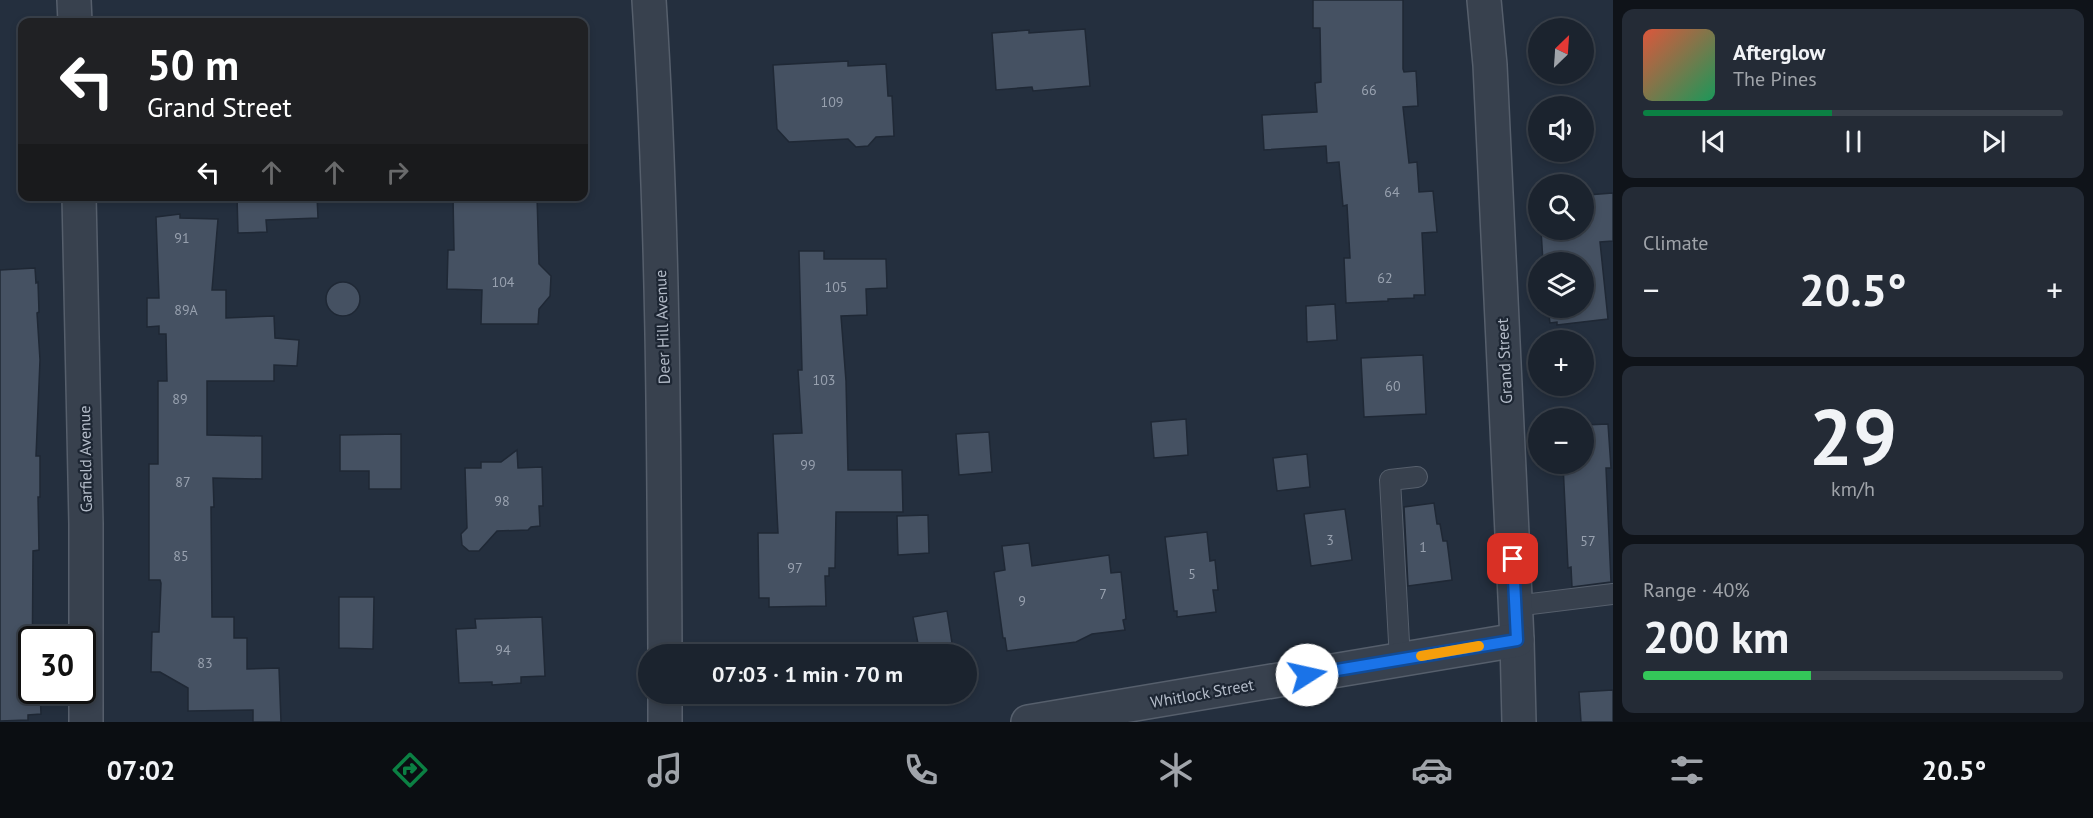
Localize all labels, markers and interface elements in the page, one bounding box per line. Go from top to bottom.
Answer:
north arrow [1528,18,1594,84]
map controls [1528,18,1594,474]
text: 50 m [147,37,239,92]
text: Afterglow [1733,38,1825,66]
icon: left [48,42,126,120]
text: The Pines [1733,66,1817,92]
house number: 66 [1361,81,1377,99]
text: Grand Street [147,90,292,124]
house number: 109 [821,93,843,111]
button: sound [1528,96,1594,162]
icon: previous [1697,125,1730,158]
icon: pause [1837,125,1870,158]
icon: next [1977,125,2010,158]
icon: left [192,156,225,189]
icon: ahead [255,156,288,189]
icon: ahead [318,156,351,189]
icon: right [381,156,414,189]
button: search [1528,174,1594,240]
house number: 64 [1384,183,1400,201]
house number: 91 [174,229,190,247]
text: Climate [1643,230,1709,256]
button: layers [1528,252,1594,318]
text: 20.5° [1799,260,1907,318]
text: − [1643,268,1660,311]
text: + [2046,268,2063,311]
street label: Deer Hill Avenue [650,269,674,385]
house number: 62 [1377,269,1393,287]
house number: 104 [492,273,515,291]
house number: 105 [825,278,847,296]
house number: 89A [174,301,199,319]
street label: Grand Street [1492,317,1516,404]
button: + [1528,330,1594,396]
house number: 103 [813,371,835,389]
house number: 60 [1385,377,1401,395]
text: 29 [1809,386,1897,487]
house number: 89 [172,390,188,408]
street label: Garfield Avenue [74,405,96,513]
button: − [1528,408,1594,474]
house number: 99 [800,456,816,474]
house number: 87 [175,473,191,491]
text: km/h [1831,476,1875,502]
house number: 98 [494,492,510,510]
house number: 3 [1326,531,1334,549]
house number: 57 [1580,532,1596,550]
pin [1487,533,1538,584]
house number: 1 [1419,538,1427,556]
icon: arrive [1496,542,1529,575]
house number: 85 [173,547,189,565]
house number: 97 [787,559,803,577]
house number: 5 [1188,565,1196,583]
text: Range · 40% [1643,577,1750,603]
house number: 7 [1099,585,1107,603]
house number: 9 [1018,592,1026,610]
text: 200 km [1643,607,1789,665]
speed limit sign: 30 [18,626,96,704]
house number: 94 [495,641,511,659]
position arrow [1275,643,1339,707]
house number: 83 [197,654,213,672]
text: 07:03 · 1 min · 70 m [712,660,903,688]
street label: Whitlock Street [1149,674,1256,712]
icon: directions [389,749,431,791]
icon: music [644,749,686,791]
icon: phone [900,749,942,791]
icon: climate [1155,749,1197,791]
icon: car [1411,749,1453,791]
icon: filters [1666,749,1708,791]
text: 07:02 [107,753,175,787]
text: 20.5° [1922,753,1986,787]

